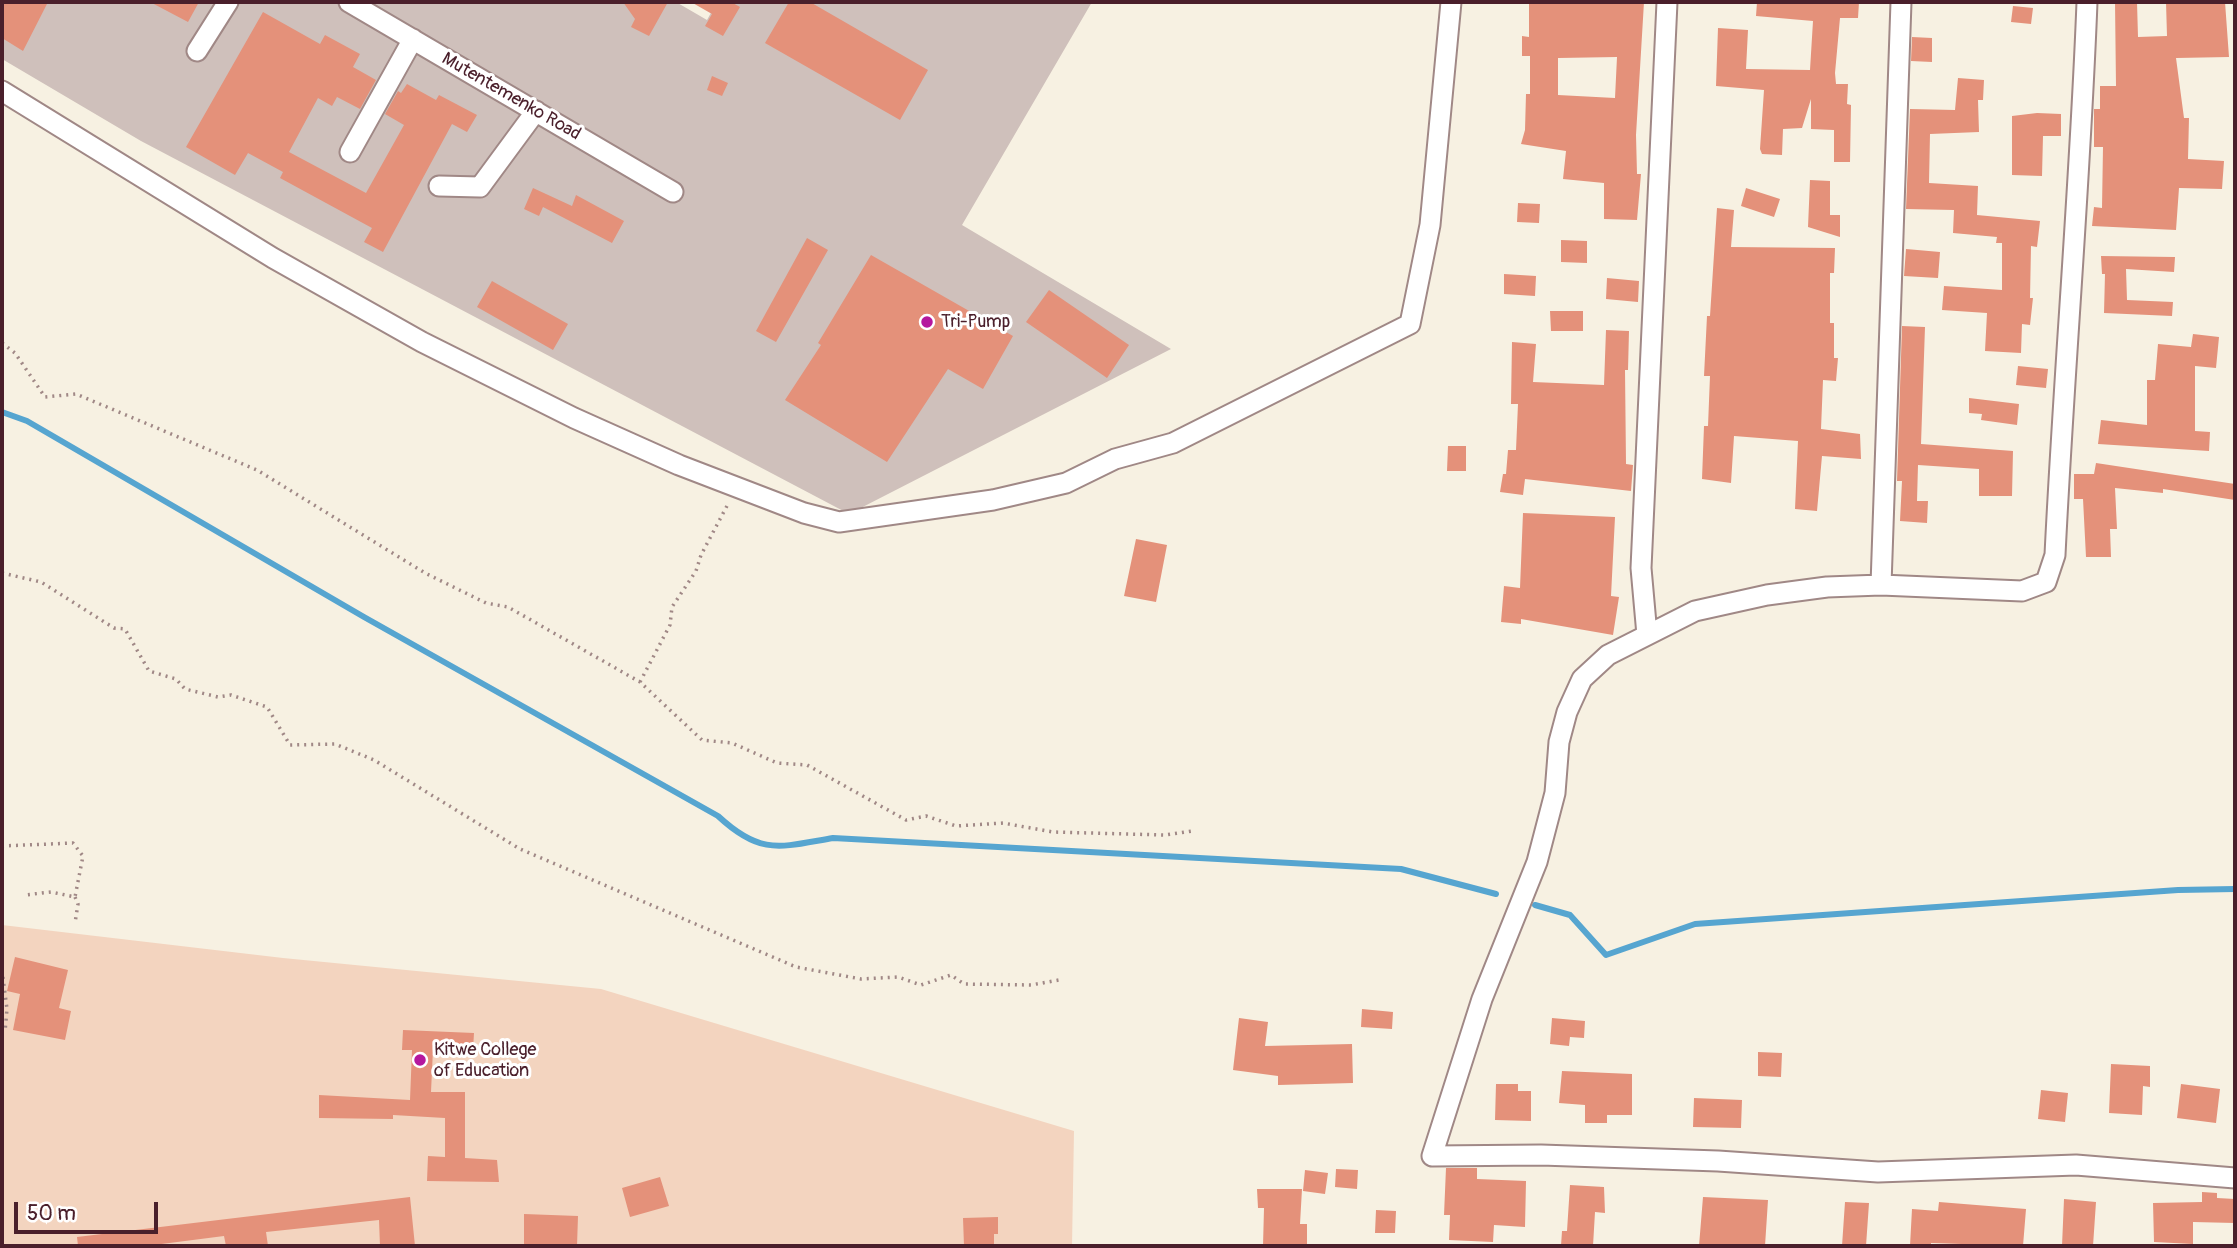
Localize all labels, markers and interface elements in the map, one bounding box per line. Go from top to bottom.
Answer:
street label: Mutentemenko Road [438,48,584,146]
place label: Tri-Pump [941,311,1010,333]
marker: Tri-Pump [919,314,935,330]
place label: Kitwe College of Education [434,1039,536,1082]
marker: Kitwe College of Education [412,1052,428,1068]
scale bar [18,1188,161,1232]
text: 50 m [27,1200,76,1227]

